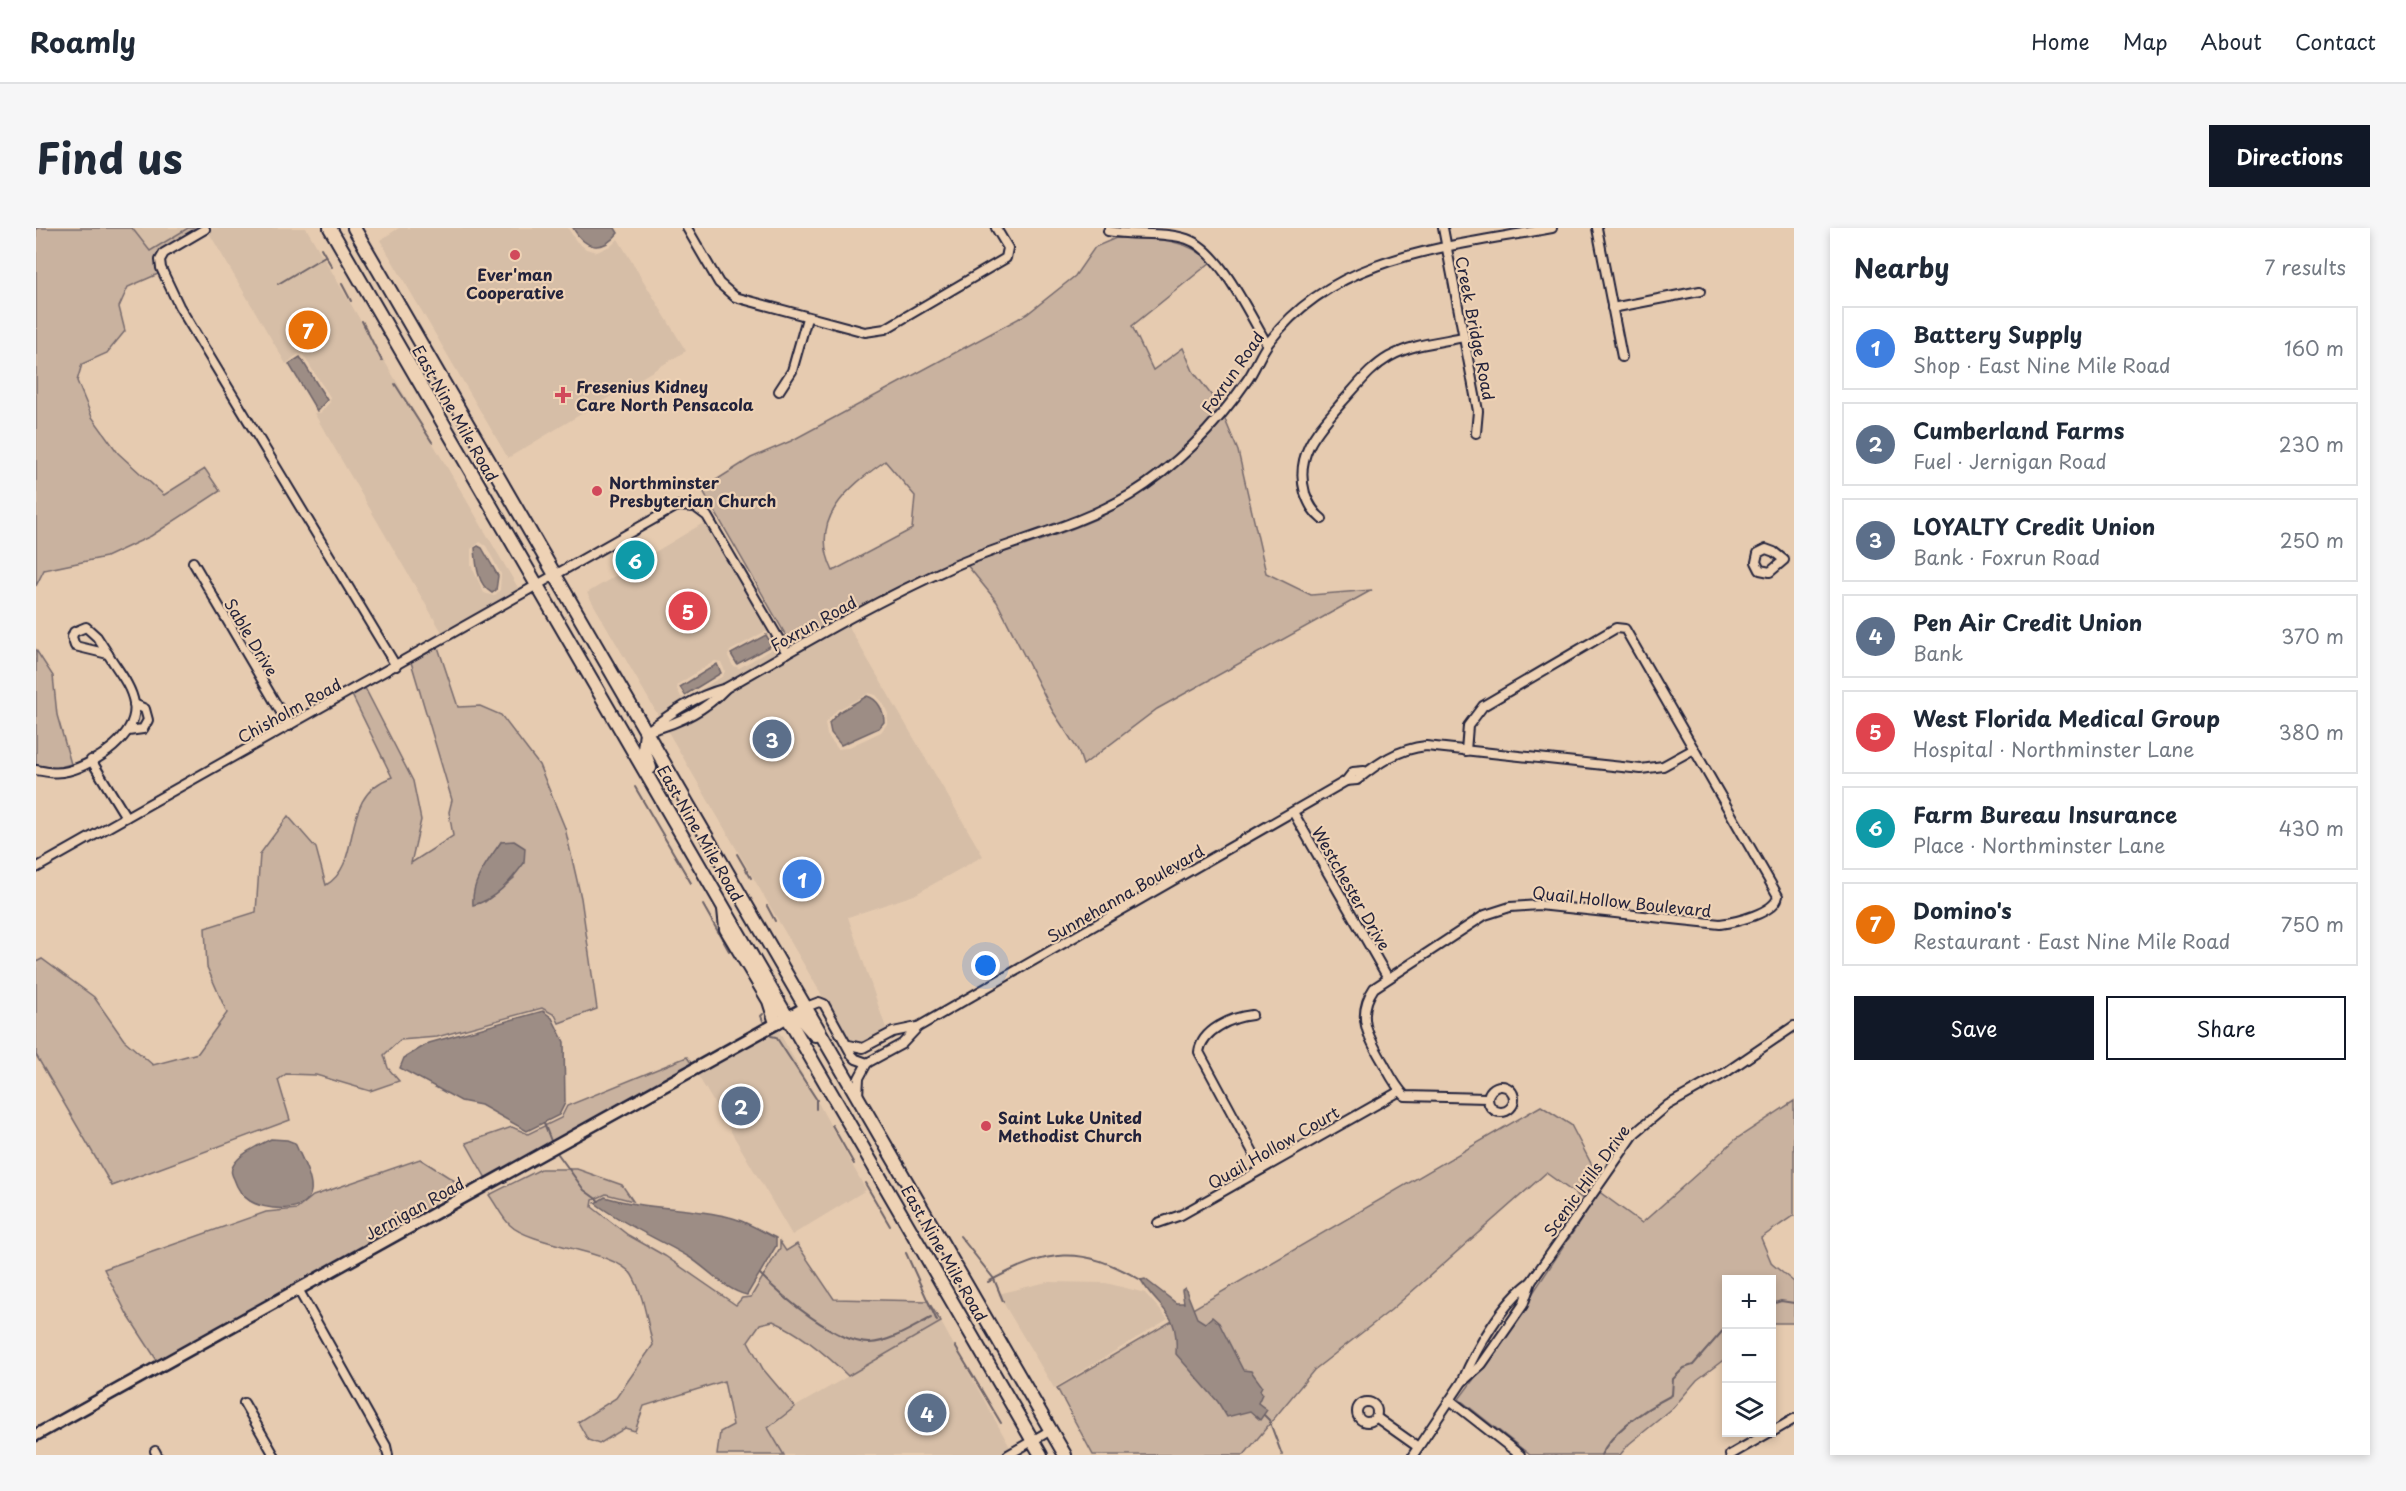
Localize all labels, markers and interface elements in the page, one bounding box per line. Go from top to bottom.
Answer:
text: Roamly [30,20,136,63]
text: Home [2031,25,2090,57]
text: Map [2123,25,2168,57]
text: About [2201,25,2262,57]
text: Contact [2295,25,2376,57]
text: Find us [36,125,183,188]
button: Directions [2209,125,2370,187]
marker: Ever'man Cooperative [508,248,522,262]
text: Nearby [1854,248,1949,287]
text: 7 results [2264,252,2346,282]
street label: Creek Bridge Road [1450,254,1502,402]
place label: Ever'man Cooperative [466,262,564,304]
pin: 7 [288,308,328,352]
text: Battery Supply [1913,317,2082,350]
street label: Foxrun Road [1195,326,1269,418]
text: 1 [1871,333,1880,363]
text: 160 m [2284,333,2344,363]
street label: East Nine Mile Road [407,340,505,486]
text: Shop · East Nine Mile Road [1913,350,2171,380]
place label: Fresenius Kidney Care North Pensacola [576,374,754,416]
marker: Fresenius Kidney Care North Pensacola [554,386,572,404]
text: Cumberland Farms [1913,413,2124,446]
text: 2 [1868,429,1883,459]
text: 230 m [2279,429,2344,459]
text: Fuel · Jernigan Road [1913,446,2107,476]
place label: Northminster Presbyterian Church [609,470,776,512]
marker: Northminster Presbyterian Church [590,484,604,498]
text: LOYALTY Credit Union [1913,509,2155,542]
text: 3 [1869,525,1882,555]
text: 250 m [2280,525,2344,555]
pin: 6 [616,538,654,582]
text: Bank · Foxrun Road [1913,542,2100,572]
pin: 5 [668,588,708,634]
street label: Foxrun Road [765,589,861,657]
street label: Sable Drive [219,594,285,680]
text: Pen Air Credit Union [1913,605,2142,638]
text: 4 [1869,621,1882,651]
text: 370 m [2281,621,2344,651]
text: Bank [1913,638,1963,668]
street label: Chisholm Road [233,672,345,748]
text: West Florida Medical Group [1913,701,2220,734]
pin: 3 [752,716,792,762]
text: 5 [1869,717,1882,747]
text: 380 m [2278,717,2344,747]
text: Hospital · Northminster Lane [1913,734,2195,764]
street label: East Nine Mile Road [652,760,750,906]
text: Farm Bureau Insurance [1913,797,2177,830]
text: 6 [1868,813,1883,843]
text: 430 m [2279,813,2344,843]
street label: Westchester Drive [1307,821,1397,955]
text: Place · Northminster Lane [1913,830,2165,860]
street label: Sunnehanna Boulevard [1042,838,1208,948]
pin: 1 [782,856,822,902]
street label: Quail Hollow Boulevard [1531,880,1713,922]
text: Domino's [1913,893,2012,926]
text: 7 [1870,909,1881,939]
text: 750 m [2281,909,2344,939]
text: Restaurant · East Nine Mile Road [1913,926,2230,956]
your location [971,951,1000,980]
button: Save [1854,996,2094,1060]
button: Share [2106,996,2346,1060]
pin: 2 [722,1084,760,1128]
street label: Quail Hollow Court [1203,1099,1344,1194]
place label: Saint Luke United Methodist Church [998,1105,1142,1147]
marker: Saint Luke United Methodist Church [979,1119,993,1133]
street label: Scenic Hills Drive [1537,1119,1635,1241]
street label: Jernigan Road [360,1171,468,1245]
street label: East Nine Mile Road [896,1180,994,1326]
map controls [1722,1275,1776,1437]
button: + [1722,1275,1776,1329]
button: − [1722,1329,1776,1383]
button: layers [1722,1383,1776,1437]
pin: 4 [908,1390,946,1436]

